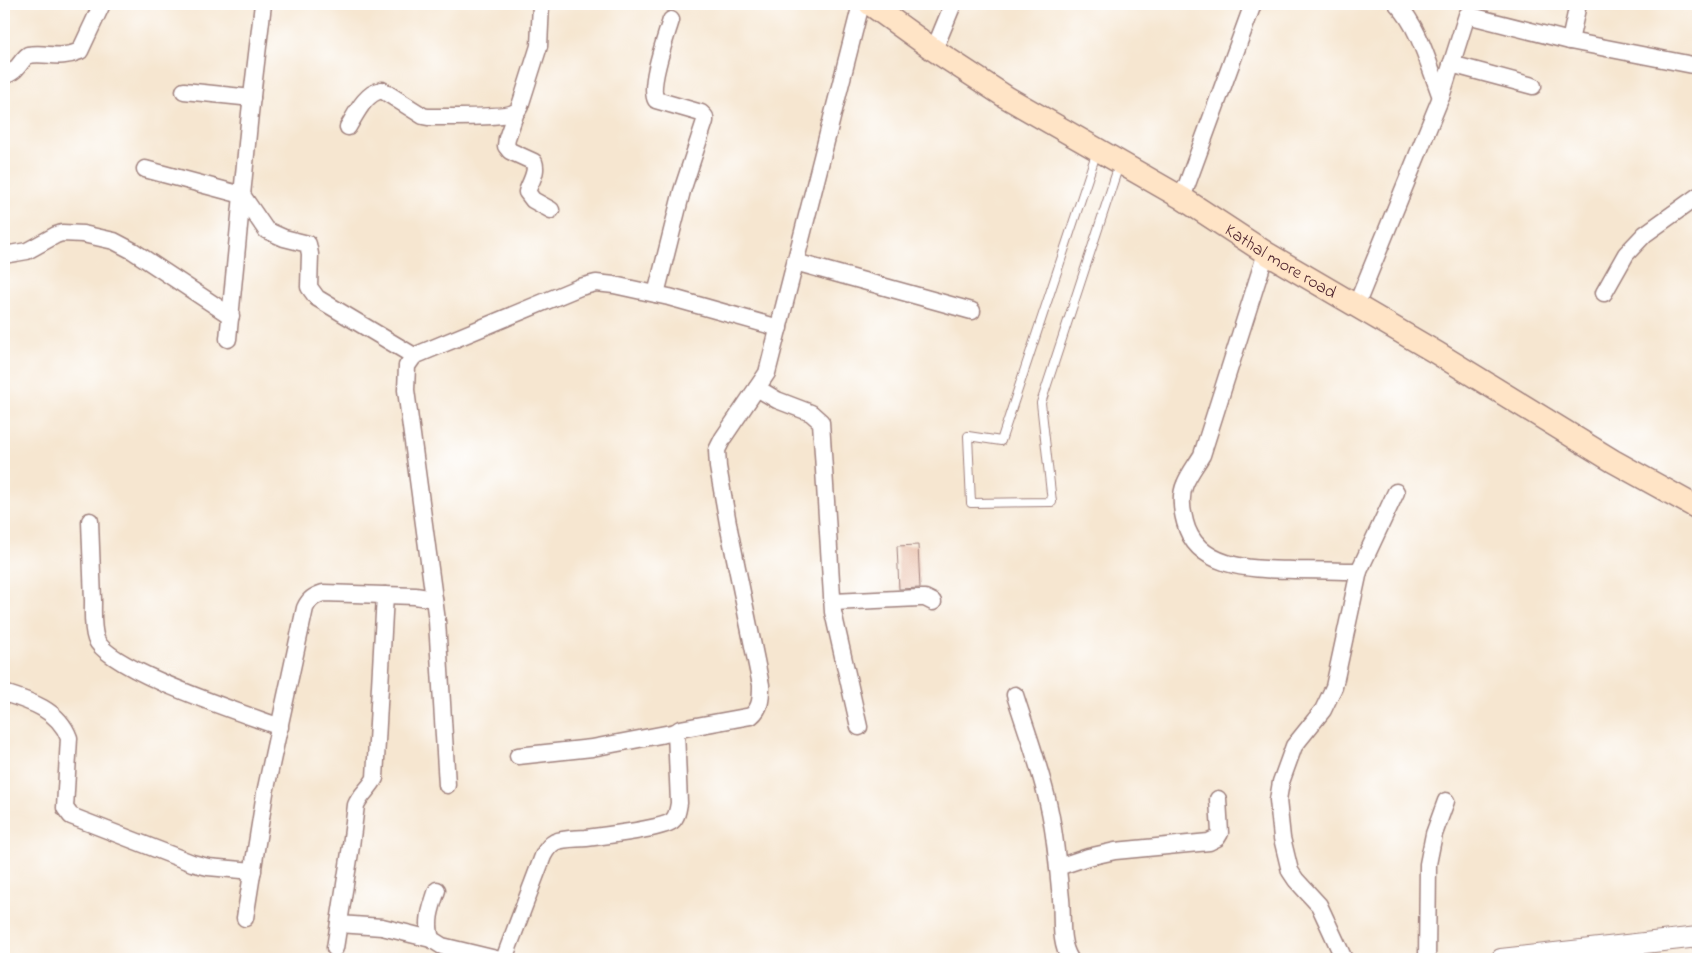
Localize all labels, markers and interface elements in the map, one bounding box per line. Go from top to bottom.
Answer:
street label: Kathal more road [1219,218,1341,306]

